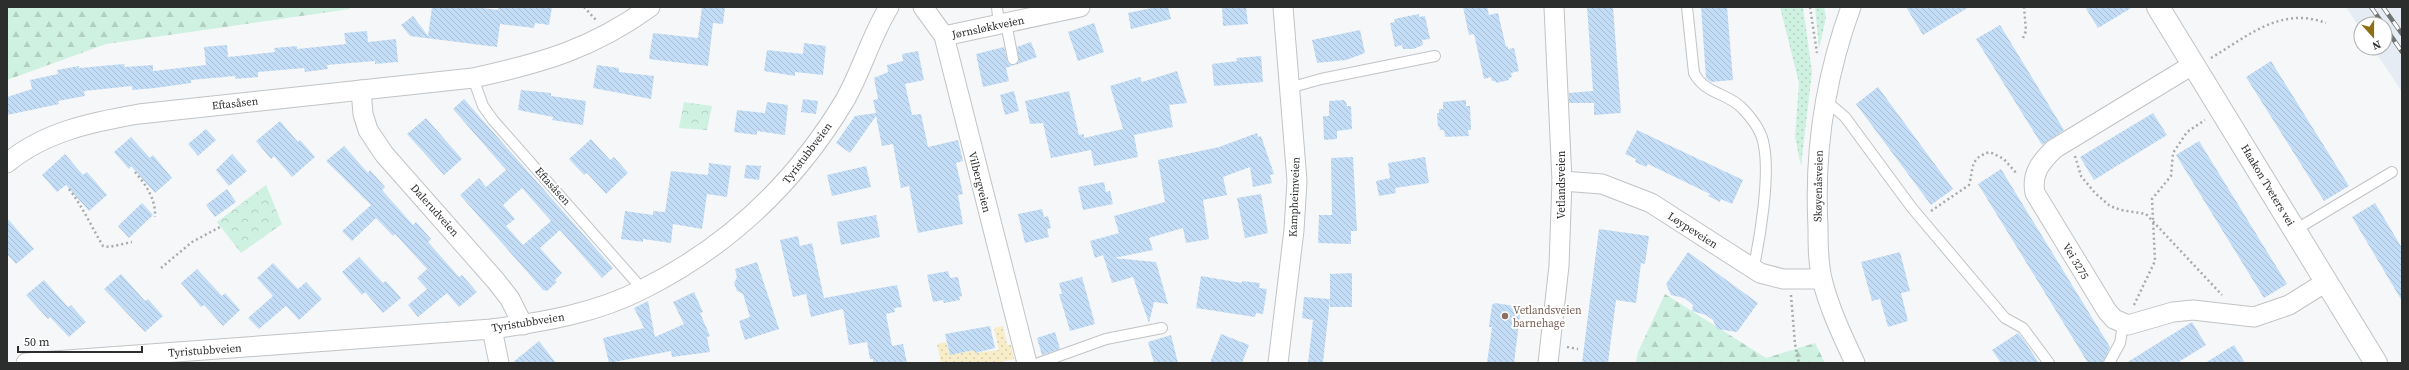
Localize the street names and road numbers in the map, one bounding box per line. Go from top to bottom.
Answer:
street label: Jørnsløkkveien [950,12,1026,43]
street label: Eftasåsen [211,94,259,113]
street label: Tyristubbveien [779,119,836,187]
street label: Haakon Tveters vei [2237,142,2298,229]
street label: Vilbergveien [965,150,994,215]
street label: Vetlandsveien [1554,150,1569,219]
street label: Skøyenåsveien [1810,150,1827,222]
street label: Kampheimveien [1286,156,1303,237]
street label: Eftasåsen [531,164,574,209]
street label: Dalerudveien [407,181,462,240]
street label: Løypeveien [1665,209,1721,252]
street label: Vei 3275 [2059,240,2093,283]
street label: Tyristubbveien [491,309,566,336]
street label: Tyristubbveien [168,340,243,361]

